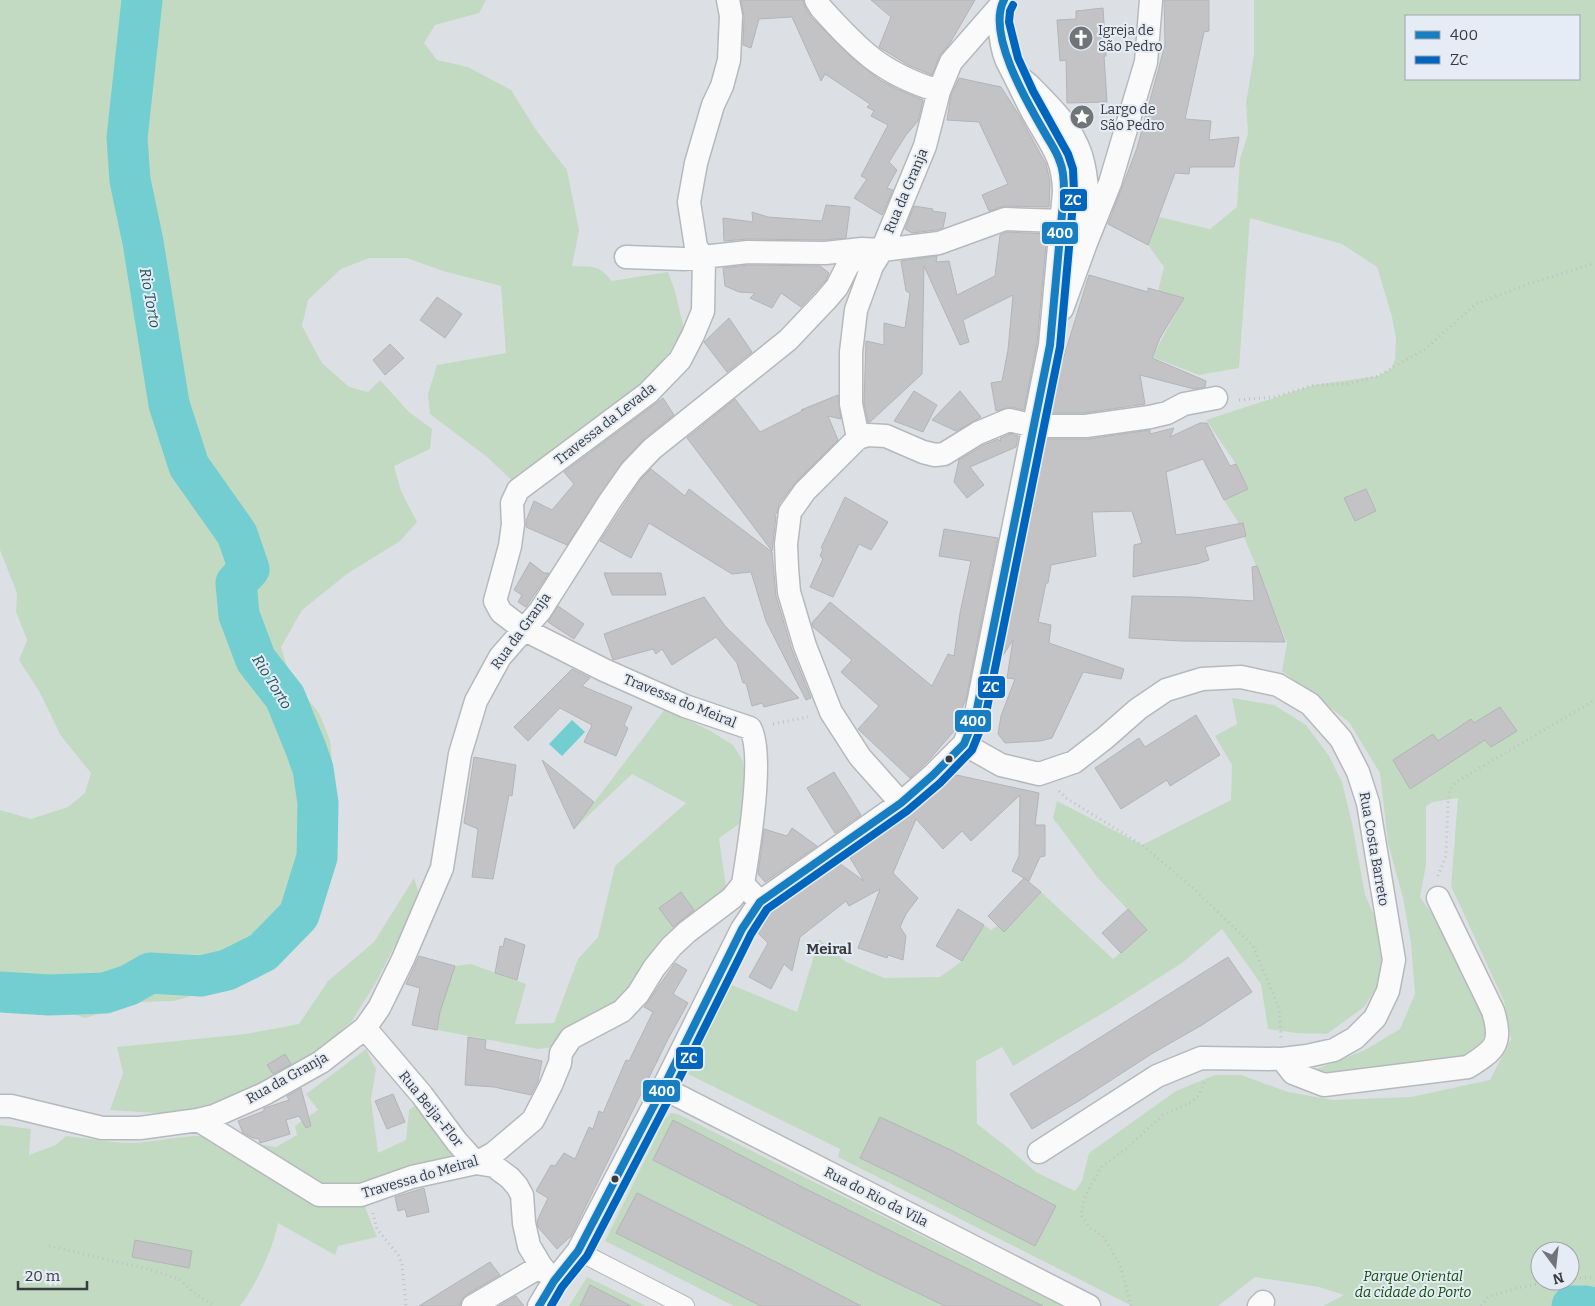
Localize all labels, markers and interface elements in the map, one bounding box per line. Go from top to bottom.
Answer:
legend [1405,15,1580,80]
place label: Igreja de São Pedro [1098,22,1163,55]
church icon: Igreja de São Pedro [1068,25,1094,51]
text: 400 [1450,26,1478,44]
text: ZC [1450,51,1469,69]
place label: Largo de São Pedro [1100,101,1165,134]
place icon: Largo de São Pedro [1069,104,1095,130]
street label: Rua da Granja [880,146,932,236]
line badge: ZC [1059,188,1088,212]
text: ZC [1064,192,1082,209]
line badge: 400 [1041,221,1079,245]
text: 400 [1047,225,1073,242]
water label: Rio Torto [136,267,164,329]
street label: Travessa da Levada [551,379,659,469]
street label: Rua da Granja [487,589,555,673]
water label: Rio Torto [248,652,296,712]
street label: Travessa do Meiral [621,671,739,731]
line badge: ZC [977,675,1006,699]
text: ZC [982,679,1000,696]
line badge: 400 [954,709,992,733]
text: 400 [960,713,986,730]
unlabelled marker [944,754,954,764]
street label: Rua Costa Barreto [1356,791,1392,907]
district label: Meiral [806,940,852,958]
line badge: ZC [675,1046,704,1070]
street label: Rua da Granja [243,1048,331,1107]
text: ZC [680,1050,698,1067]
street label: Rua Beija-Flor [395,1068,467,1150]
line badge: 400 [642,1079,681,1103]
text: 400 [649,1083,675,1100]
street label: Travessa do Meiral [360,1152,480,1202]
street label: Rua do Rio da Vila [821,1163,931,1231]
unlabelled marker [610,1174,620,1184]
north arrow [1530,1241,1580,1291]
scale bar [18,1258,86,1290]
text: 20 m [25,1267,61,1285]
park label: Parque Oriental da cidade do Porto [1355,1268,1471,1301]
text: N [1551,1268,1566,1288]

